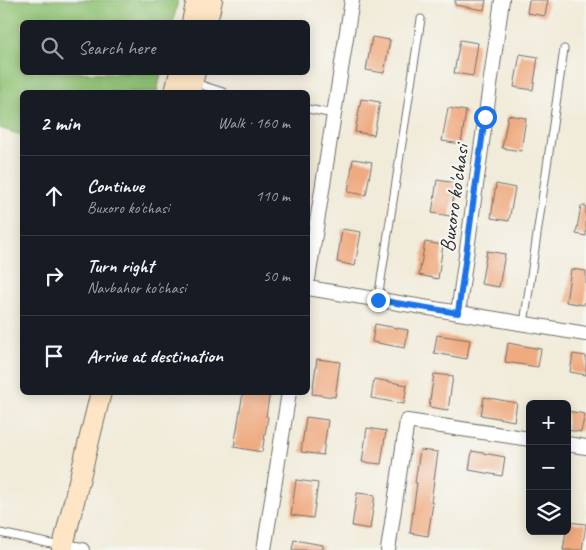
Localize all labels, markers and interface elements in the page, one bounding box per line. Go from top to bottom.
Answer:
search box [20,20,310,75]
icon: search [38,34,66,62]
text: Search here [78,36,155,60]
route start [474,106,497,129]
text: 2 min [40,110,80,136]
text: Walk · 160 m [218,113,290,133]
street label: Buxoro ko'chasi [434,140,475,253]
text: Continue [87,174,144,198]
icon: ahead [40,182,68,210]
text: 110 m [256,186,290,206]
text: Buxoro ko'chasi [87,198,170,218]
text: Turn right [87,254,154,278]
icon: right [40,262,68,290]
text: 50 m [263,266,290,286]
text: Navbahor ko'chasi [87,278,186,298]
route end [367,289,390,312]
icon: arrive [40,342,68,370]
text: Arrive at destination [87,344,223,368]
map controls [526,400,571,535]
button: + [526,400,571,445]
button: − [526,445,571,490]
button: layers [526,490,571,535]

